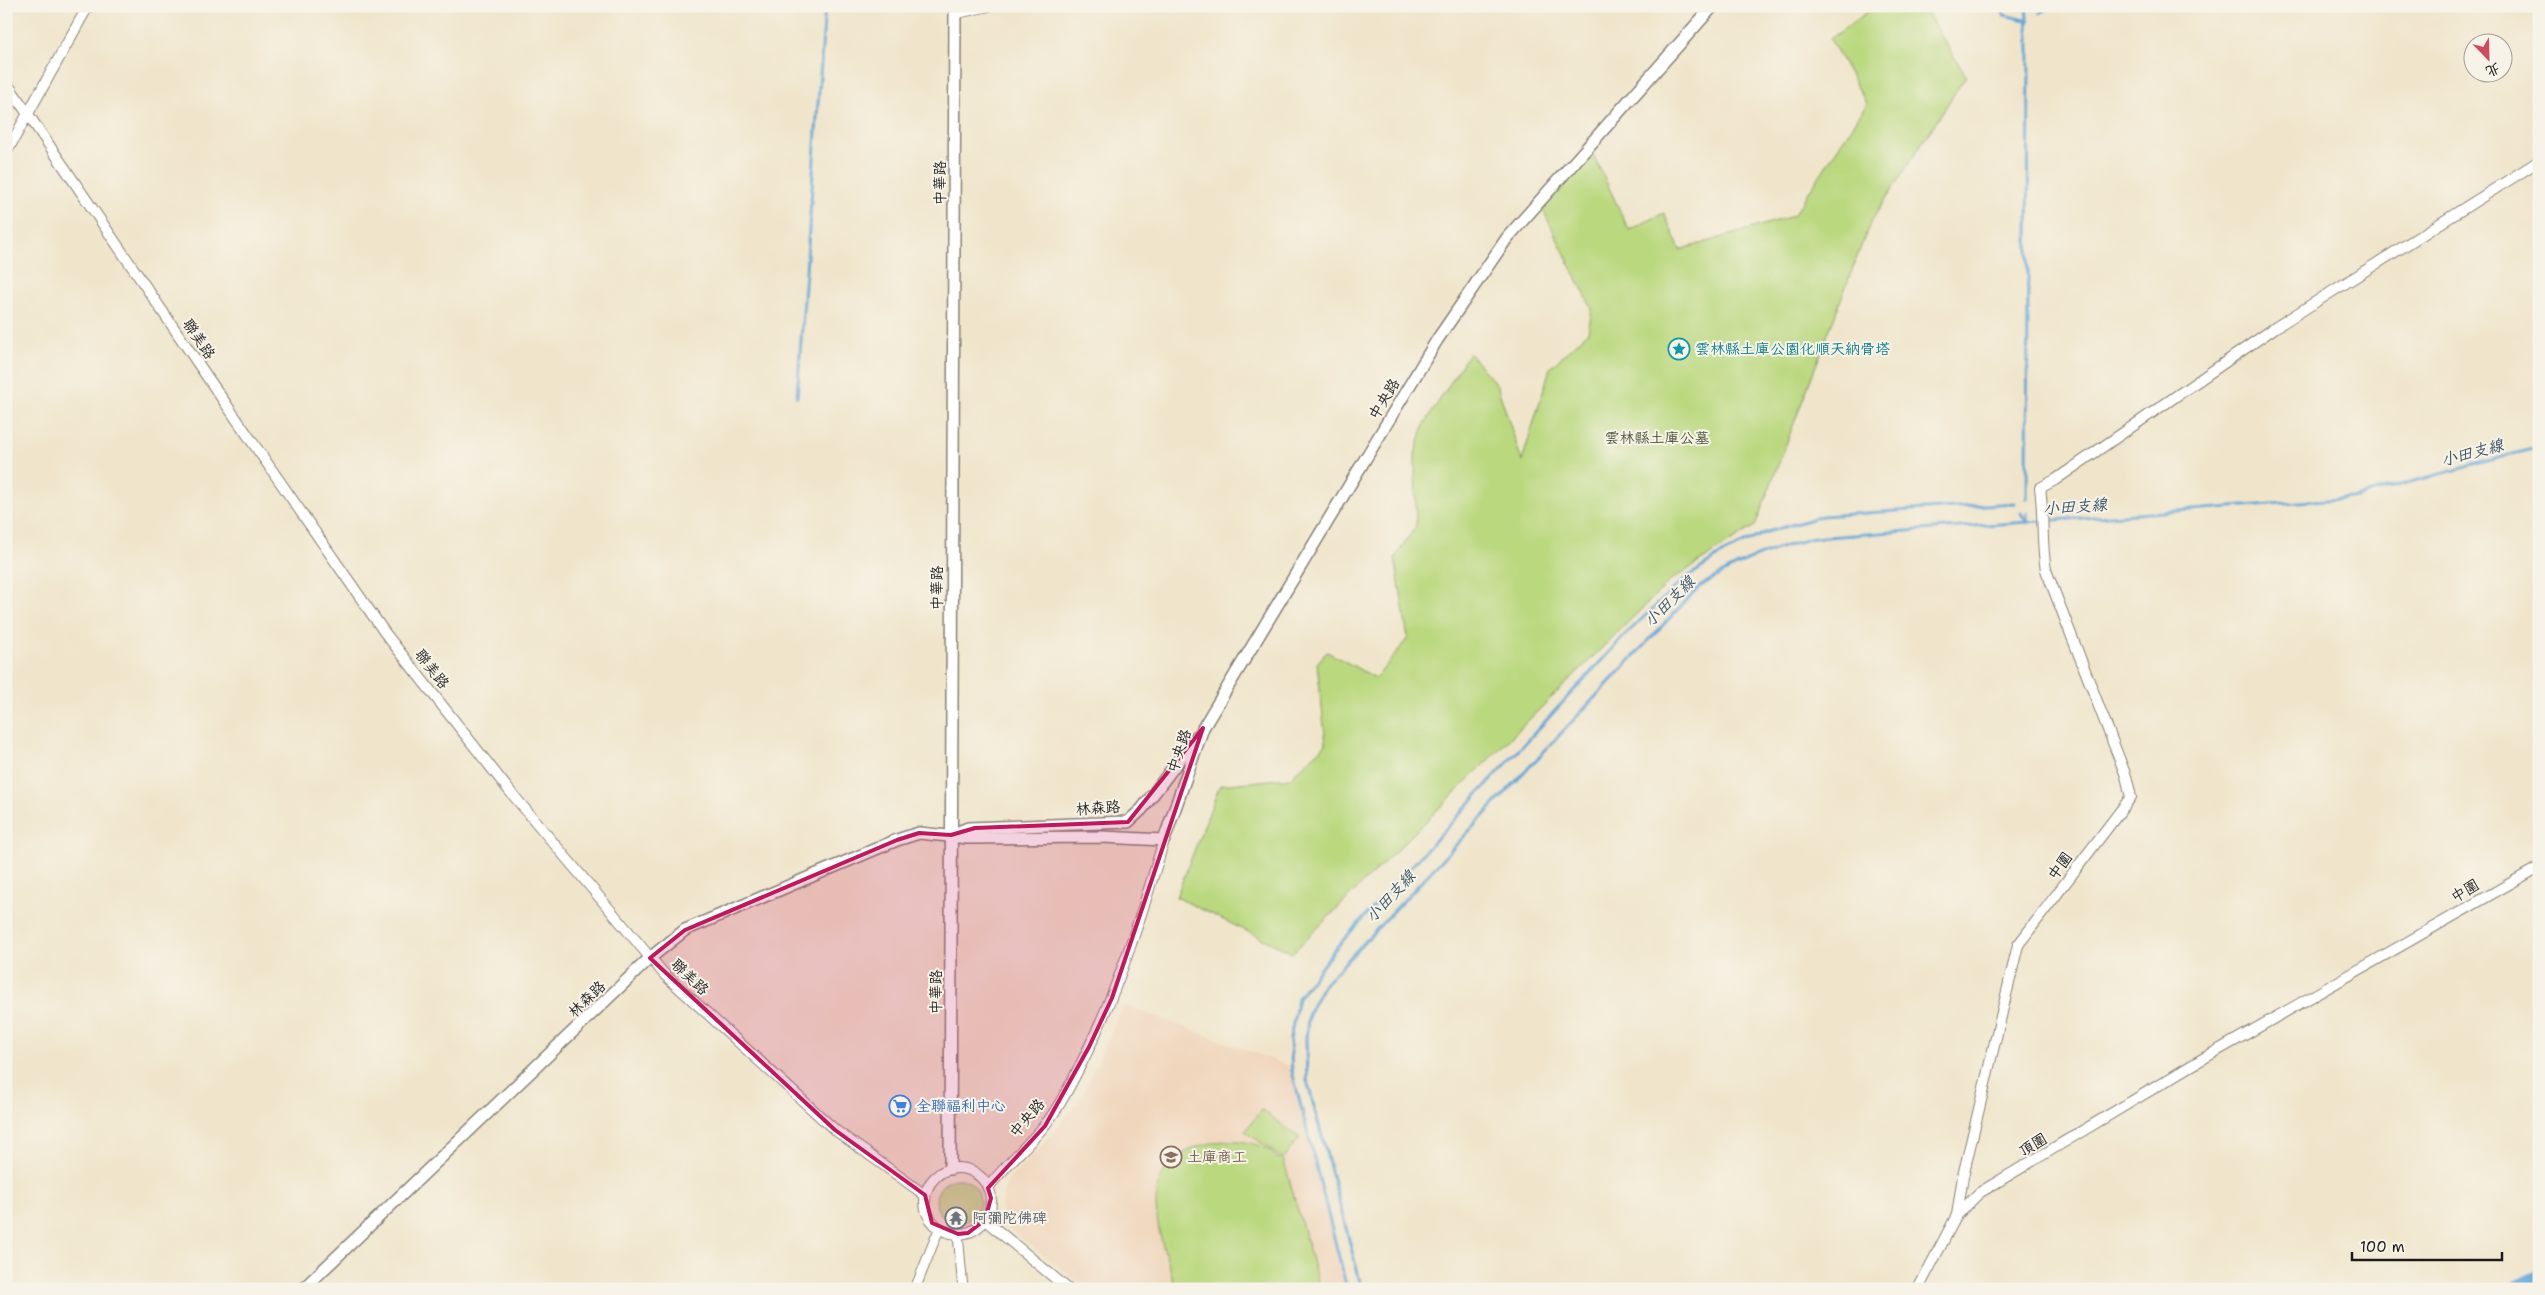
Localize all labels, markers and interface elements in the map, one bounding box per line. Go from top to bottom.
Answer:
north arrow [2462,32,2512,82]
text: 北 [2483,59,2503,81]
street label: 中華路 [930,160,950,206]
street label: 聯美路 [178,315,220,363]
place icon: 雲林縣土庫公園化順天納骨塔 [1667,337,1691,361]
place label: 雲林縣土庫公園化順天納骨塔 [1695,339,1890,359]
street label: 中央路 [1364,375,1404,423]
park label: 雲林縣土庫公墓 [1604,428,1710,448]
water label: 小田支線 [2438,434,2507,471]
water label: 小田支線 [2042,494,2109,519]
street label: 中華路 [927,565,947,611]
water label: 小田支線 [1639,571,1700,631]
street label: 聯美路 [410,645,454,693]
street label: 中央路 [1162,726,1196,776]
street label: 林森路 [1075,796,1121,820]
street label: 中圍 [2043,848,2077,884]
water label: 小田支線 [1361,865,1421,927]
street label: 中圍 [2447,875,2483,907]
street label: 聯美路 [667,954,713,1000]
street label: 中華路 [926,969,946,1015]
street label: 林森路 [564,976,610,1022]
supermarket icon: 全聯福利中心 [888,1094,912,1118]
street label: 中央路 [1005,1094,1049,1142]
place label: 全聯福利中心 [916,1096,1006,1116]
street label: 頂圍 [2015,1129,2051,1161]
school or university icon: 土庫商工 [1159,1145,1183,1169]
place label: 土庫商工 [1187,1147,1247,1167]
temple icon: 阿彌陀佛碑 [944,1206,968,1230]
place label: 阿彌陀佛碑 [972,1208,1047,1228]
scale bar [2352,1230,2502,1262]
text: 100 m [2360,1237,2405,1257]

